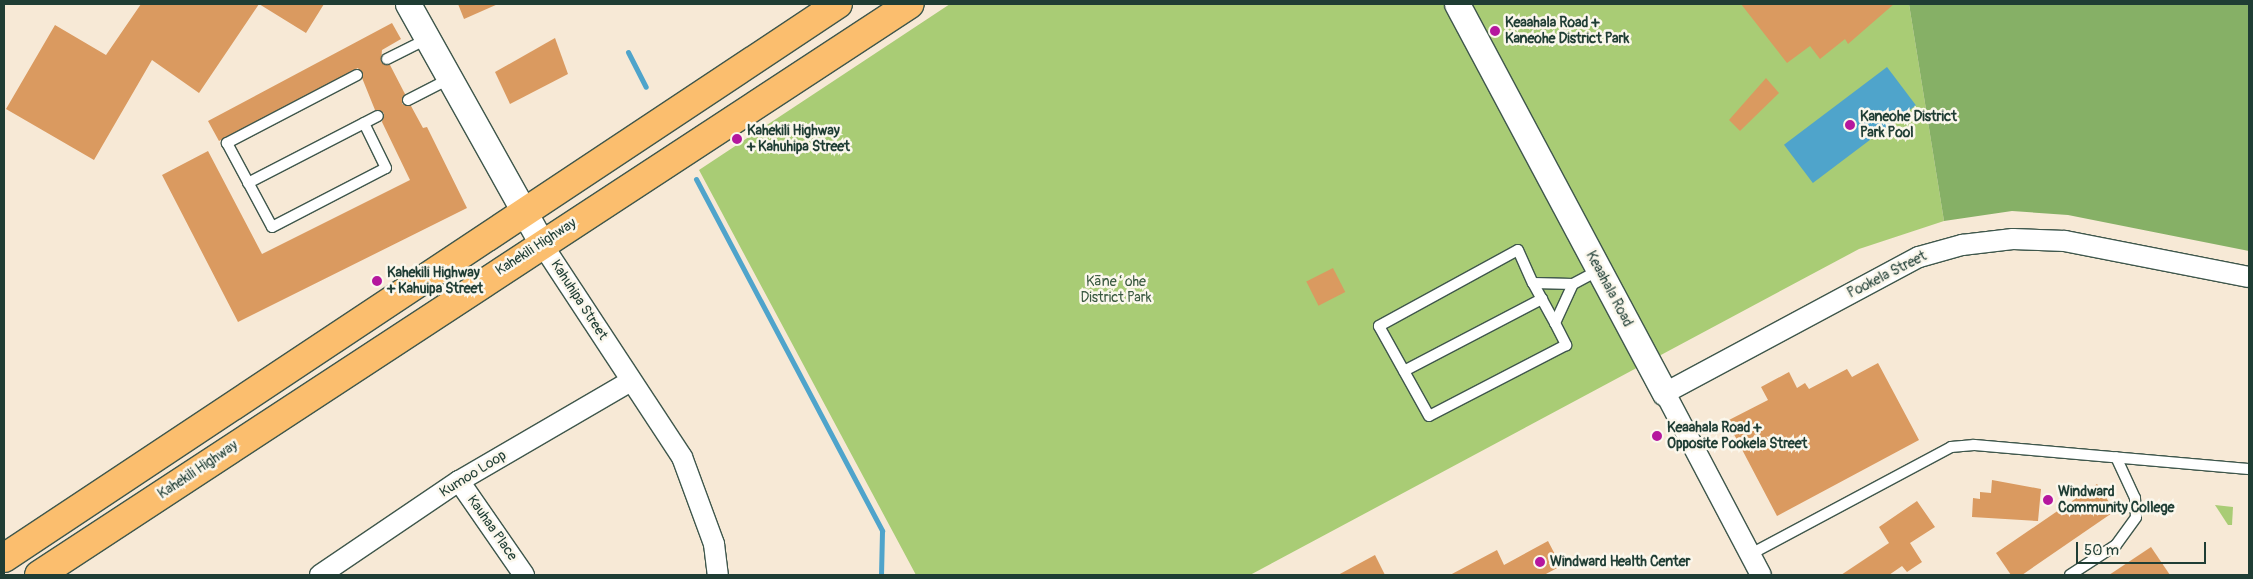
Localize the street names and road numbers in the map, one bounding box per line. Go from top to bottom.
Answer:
street label: Kahekili Highway [493,215,579,279]
street label: Keaahala Road [1582,248,1636,330]
street label: Pookela Street [1845,248,1929,302]
street label: Kahuhipa Street [547,257,611,343]
street label: Kahekili Highway [155,437,241,503]
street label: Kumoo Loop [437,447,509,501]
street label: Kauhaa Place [463,492,521,564]

